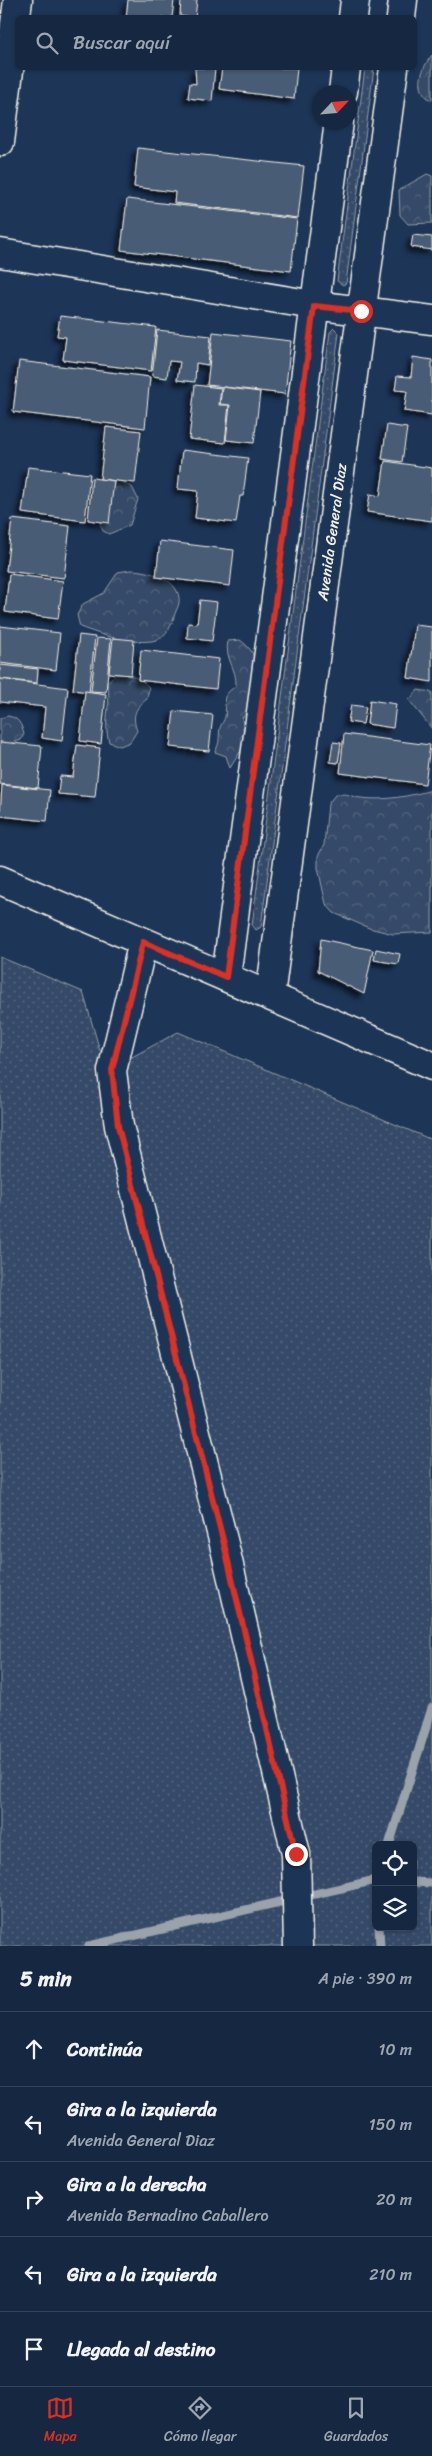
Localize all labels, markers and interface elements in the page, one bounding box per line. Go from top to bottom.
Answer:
search box [15,15,417,70]
text: Buscar aquí [73,26,170,59]
icon: search [33,29,61,57]
north arrow [312,85,357,130]
route start [350,300,373,323]
street label: Avenida General Diaz [309,461,355,603]
map controls [372,1841,417,1931]
button: locate [372,1841,417,1886]
route end [285,1843,308,1866]
button: layers [372,1886,417,1931]
text: 5 min [20,1960,72,1998]
text: A pie · 390 m [318,1964,412,1993]
text: Continúa [67,2033,142,2066]
icon: ahead [20,2035,48,2063]
text: 10 m [379,2035,412,2064]
text: Gira a la izquierda [67,2093,217,2126]
icon: left [20,2110,48,2138]
text: 150 m [369,2110,412,2139]
text: Avenida General Diaz [67,2126,215,2155]
text: Gira a la derecha [67,2168,206,2201]
icon: right [20,2185,48,2213]
text: 20 m [376,2185,412,2214]
text: Avenida Bernadino Caballero [67,2201,269,2230]
text: Gira a la izquierda [67,2258,217,2291]
icon: left [20,2260,48,2288]
text: 210 m [369,2260,412,2289]
text: Llegada al destino [67,2333,216,2366]
icon: arrive [20,2335,48,2363]
tab: Mapa [44,2394,77,2449]
tab: Cómo llegar [164,2394,236,2449]
tab: Guardados [324,2394,388,2449]

